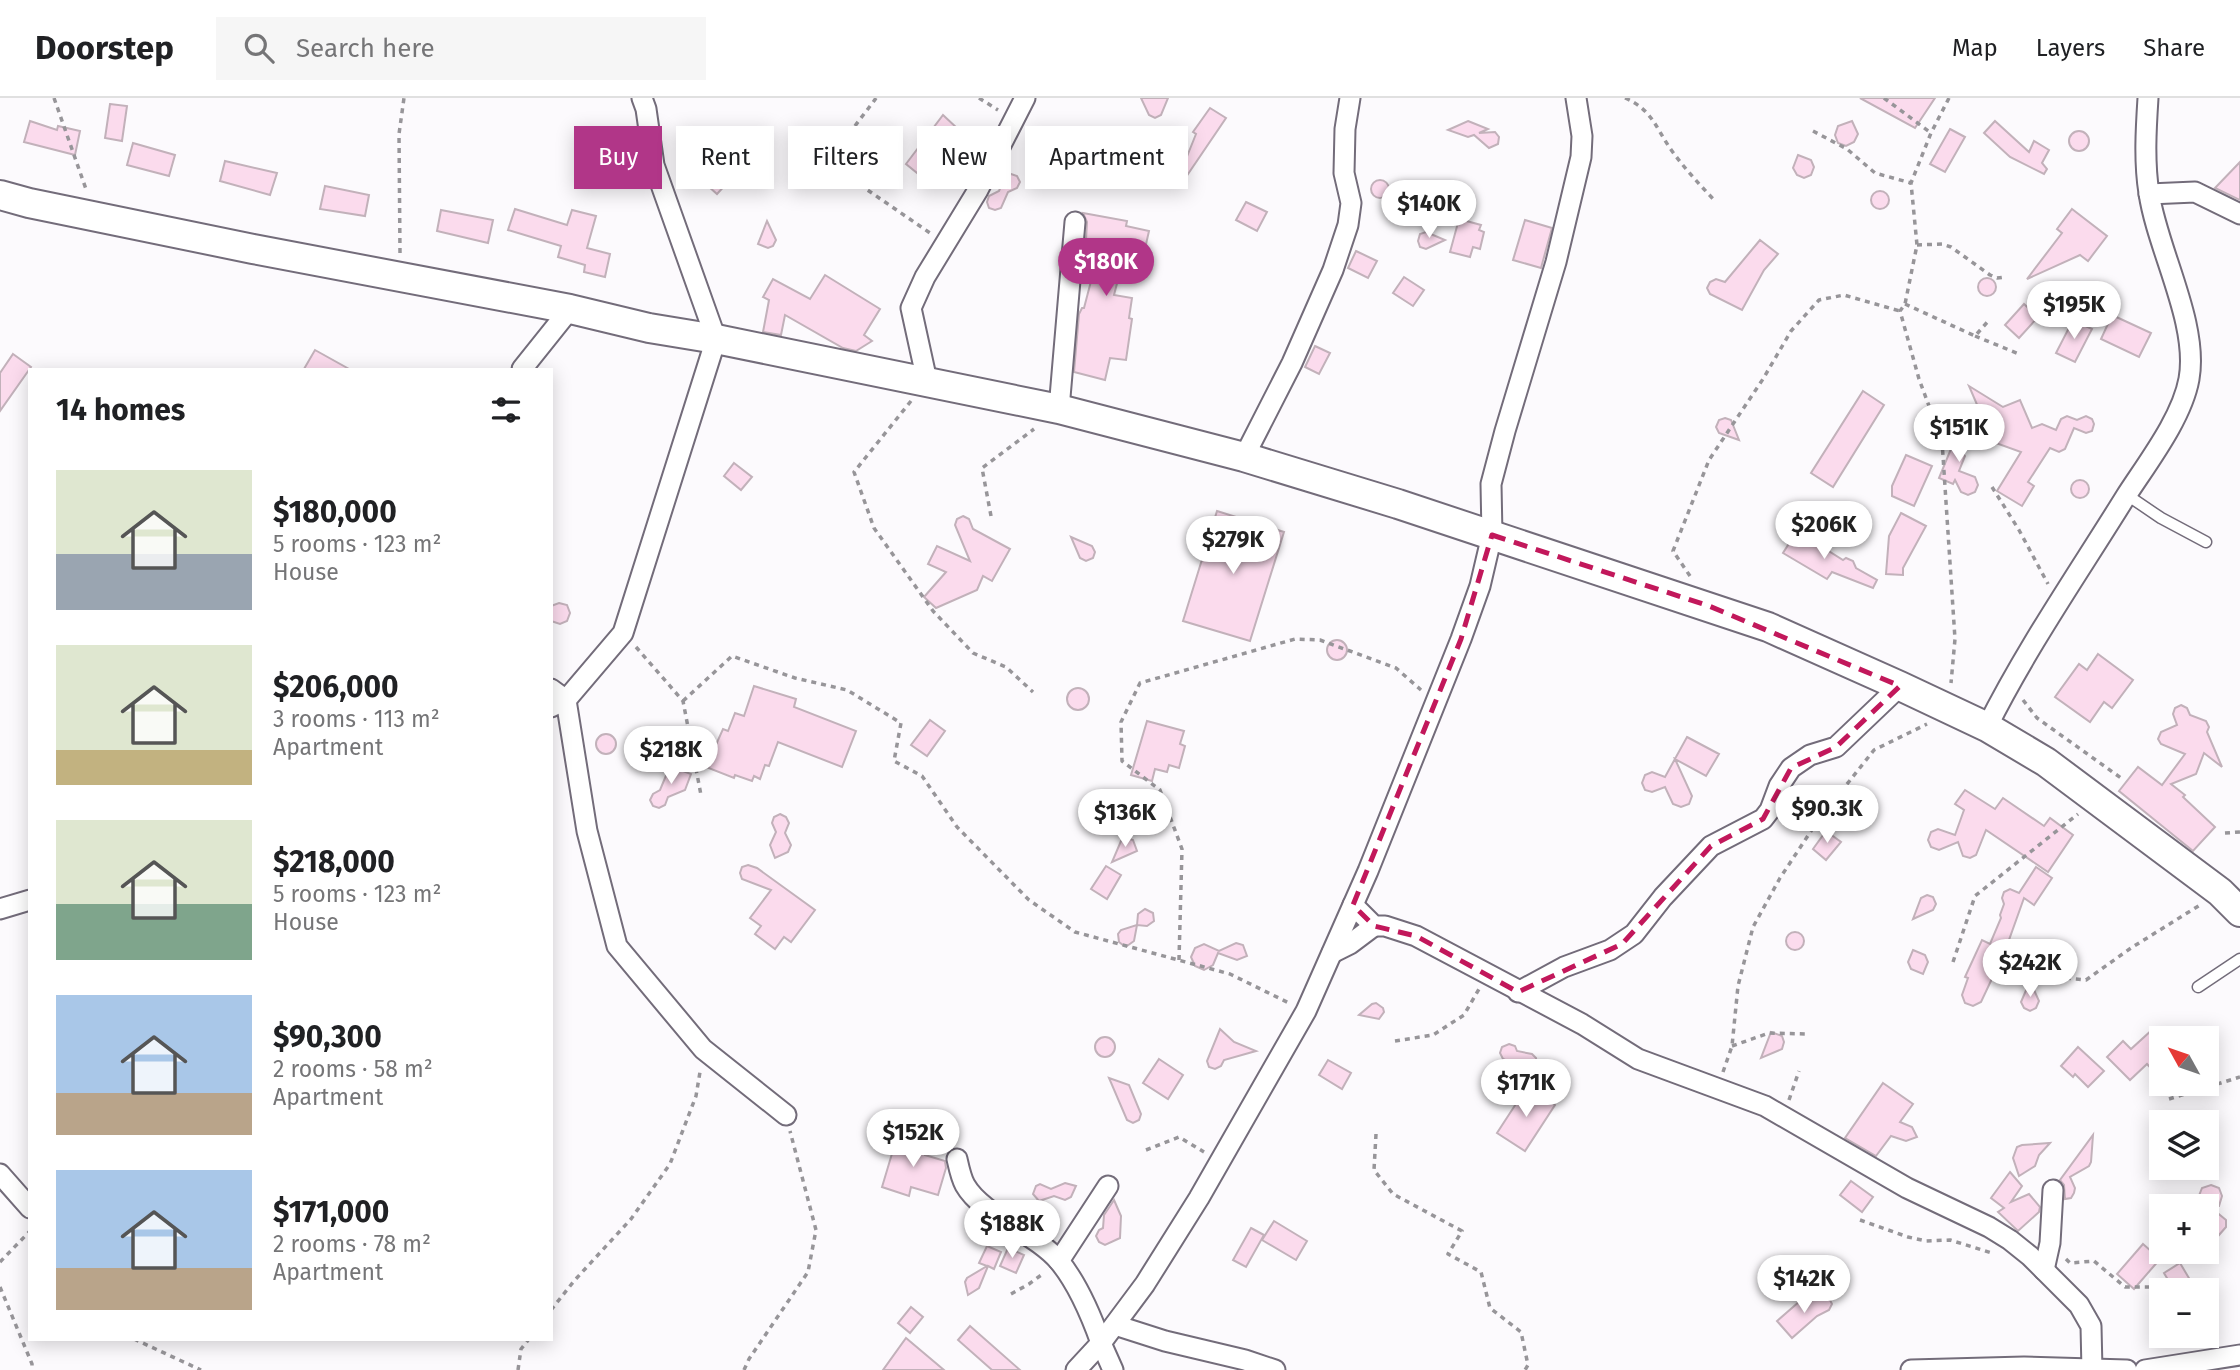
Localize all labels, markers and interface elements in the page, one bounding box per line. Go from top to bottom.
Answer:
search box [216,17,706,80]
text: Doorstep [35,28,174,68]
icon: search [240,29,278,67]
text: Search here [296,33,435,64]
text: Map [1952,34,1998,62]
text: Layers [2036,34,2105,62]
text: Share [2143,34,2205,62]
chip: Buy [574,126,662,189]
chip: Rent [676,126,774,189]
chip: Filters [788,126,903,189]
chip: New [917,126,1011,189]
chip: Apartment [1025,126,1188,189]
pin: $140K [1380,180,1478,240]
text: $140K [1397,189,1461,217]
pin: $180K [1057,238,1155,298]
text: $180K [1074,247,1138,275]
pin: $195K [2025,282,2123,341]
text: $195K [2043,290,2105,318]
icon: filters [487,391,525,429]
text: 14 homes [56,392,185,428]
pin: $151K [1910,404,2008,464]
text: $151K [1930,413,1988,441]
text: $180,000 [273,494,397,530]
icon: home [112,498,196,582]
pin: $206K [1775,502,1873,561]
text: $206K [1791,510,1857,538]
pin: $279K [1184,517,1282,576]
text: $279K [1202,525,1264,553]
text: 5 rooms · 123 m² [273,530,441,558]
text: House [273,558,339,586]
text: $206,000 [273,669,399,705]
icon: home [112,673,196,757]
text: 3 rooms · 113 m² [273,705,440,733]
pin: $218K [622,726,720,786]
text: Apartment [273,733,383,761]
text: $218K [640,735,702,763]
pin: $90.3K [1770,786,1884,845]
pin: $136K [1076,790,1174,849]
text: $90.3K [1791,794,1863,822]
text: $136K [1094,798,1156,826]
text: $218,000 [273,844,395,880]
icon: home [112,848,196,932]
text: 5 rooms · 123 m² [273,880,441,908]
text: House [273,908,339,936]
pin: $242K [1981,940,2079,999]
text: $242K [1999,948,2061,976]
text: $90,300 [273,1019,382,1055]
icon: home [112,1023,196,1107]
north arrow [2149,1026,2219,1096]
map controls [2149,1026,2219,1348]
text: 2 rooms · 58 m² [273,1055,433,1083]
pin: $171K [1477,1060,1575,1119]
text: $171K [1497,1068,1555,1096]
text: Apartment [273,1083,383,1111]
pin: $152K [864,1110,962,1169]
button: layers [2149,1110,2219,1180]
text: $152K [883,1118,943,1146]
text: $171,000 [273,1194,389,1230]
button: + [2149,1194,2219,1264]
icon: home [112,1198,196,1282]
pin: $188K [963,1200,1061,1260]
text: $188K [980,1209,1044,1237]
text: 2 rooms · 78 m² [273,1230,431,1258]
pin: $142K [1755,1256,1853,1315]
text: Apartment [273,1258,383,1286]
text: $142K [1773,1264,1835,1292]
button: − [2149,1278,2219,1348]

